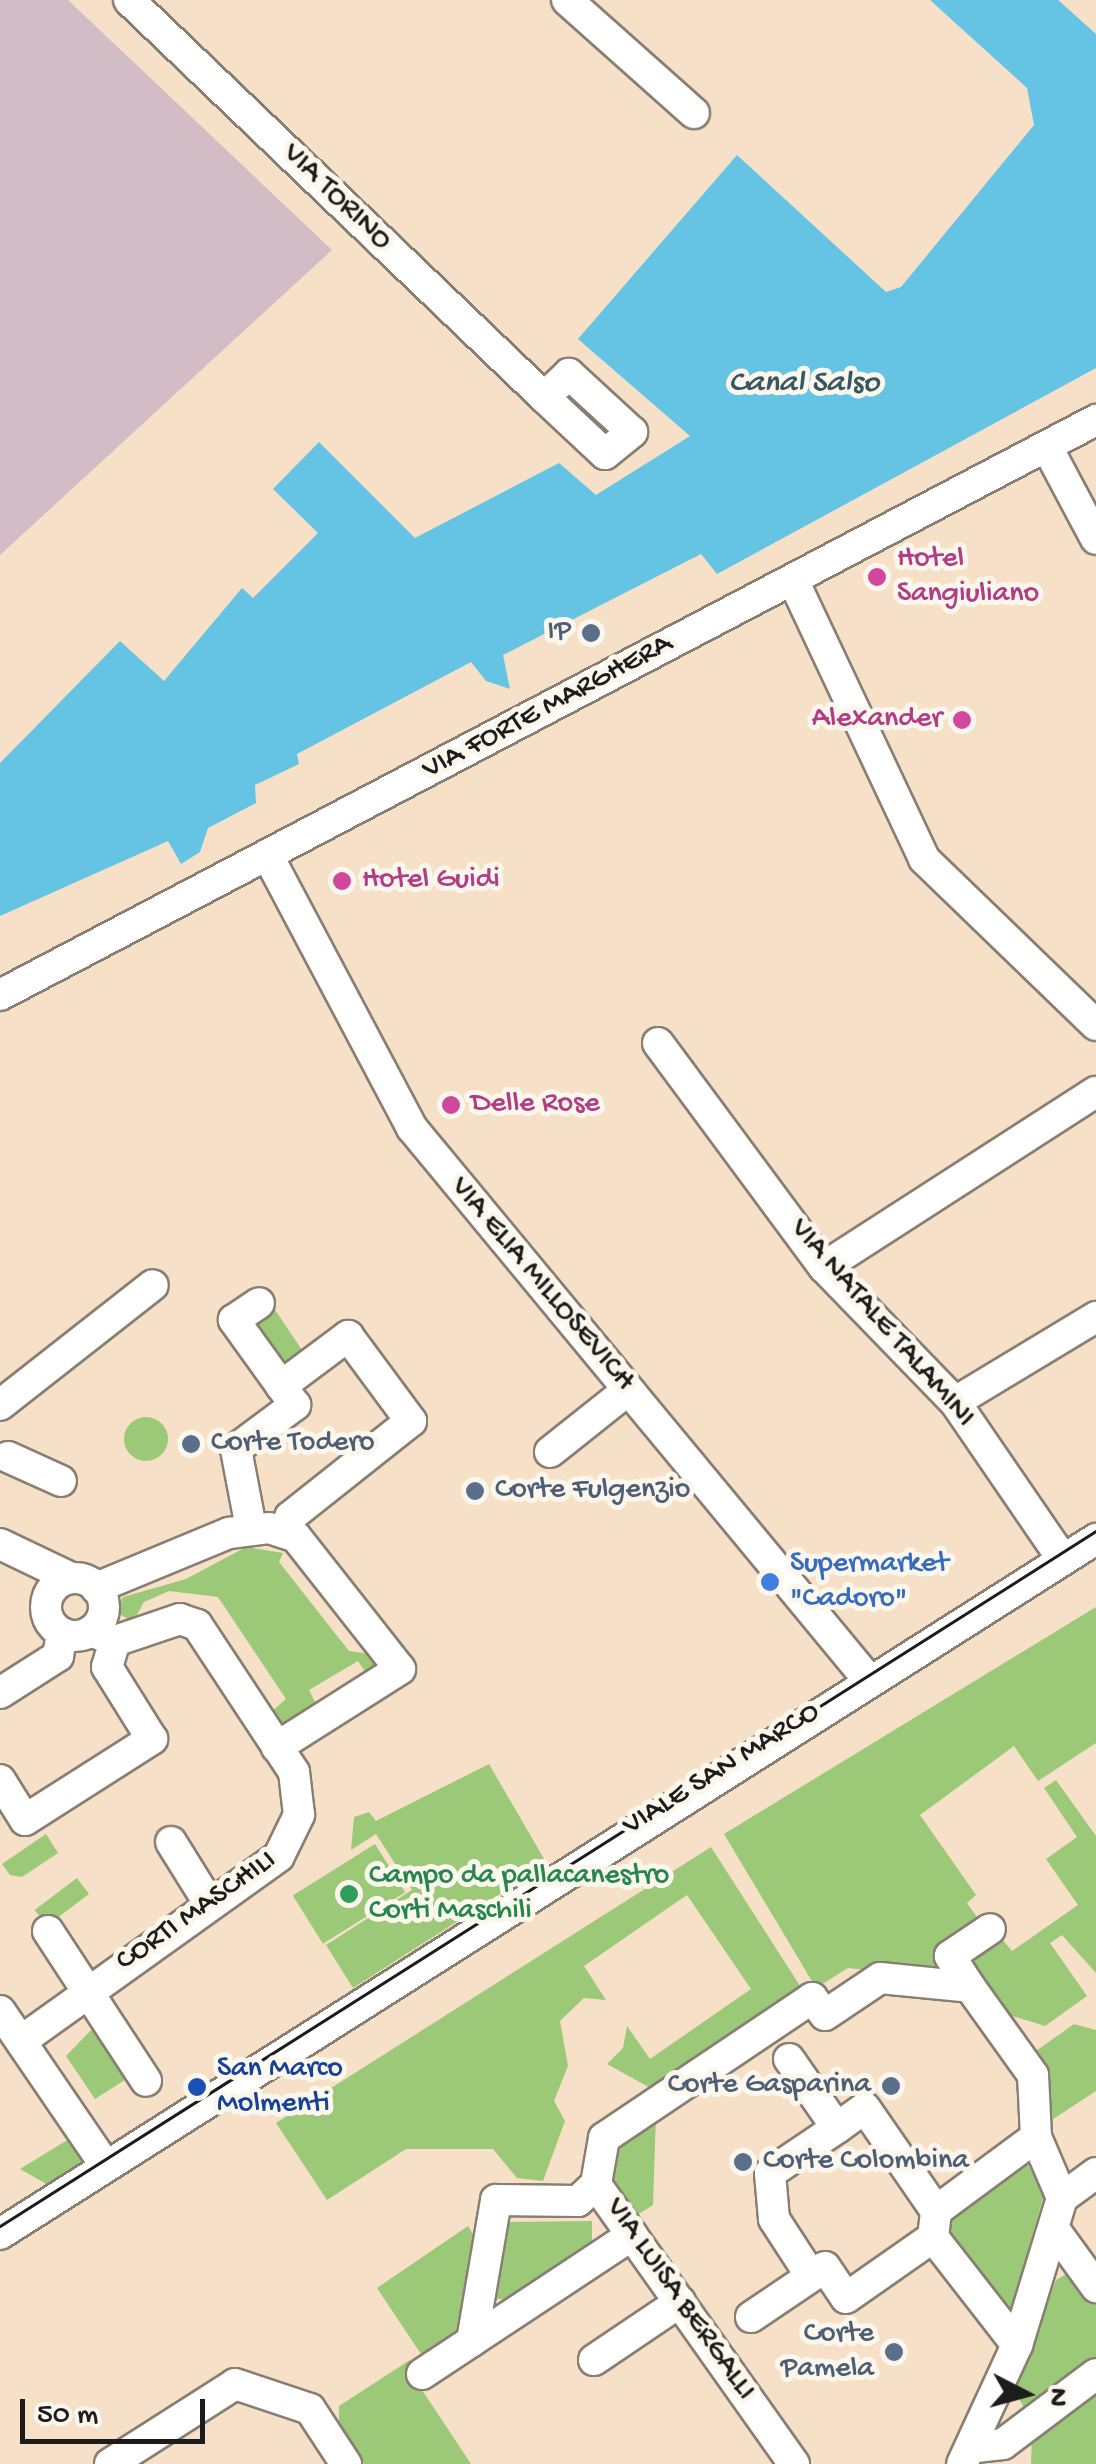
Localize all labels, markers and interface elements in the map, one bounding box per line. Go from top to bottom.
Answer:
street label: VIA TORINO [274,137,398,259]
water label: Canal Salso [729,365,879,403]
place label: Hotel Sangiuliano [897,542,1039,612]
marker: Hotel Sangiuliano [866,566,888,588]
place label: IP [547,615,571,651]
marker: IP [580,622,602,644]
street label: VIA FORTE MARGHERA [417,627,679,789]
place label: Alexander [812,702,942,738]
marker: Alexander [951,709,973,731]
place label: Hotel Guidi [362,863,500,899]
marker: Hotel Guidi [331,870,353,892]
place label: Delle Rose [471,1087,600,1123]
marker: Delle Rose [440,1094,462,1116]
street label: VIA ELIA MILLOSEVICH [441,1171,641,1399]
street label: VIA NATALE TALAMINI [781,1212,981,1436]
place label: Corte Todero [211,1426,375,1462]
marker: Corte Todero [180,1433,202,1455]
place label: Corte Fulgenzio [495,1473,690,1509]
marker: Corte Fulgenzio [464,1480,486,1502]
place label: Supermarket "Cadoro" [790,1547,949,1618]
marker: Supermarket "Cadoro" [759,1571,781,1593]
street label: VIALE SAN MARCO [617,1695,827,1845]
street label: CORTI MASCHILI [110,1844,284,1980]
place label: Campo da pallacanestro Corti Maschili [369,1859,669,1930]
marker: Campo da pallacanestro Corti Maschili [338,1883,360,1905]
place label: San Marco Molmenti [217,2052,343,2122]
place label: Corte Gasparina [668,2068,871,2104]
marker: Corte Gasparina [880,2075,902,2097]
marker: San Marco Molmenti [186,2076,208,2098]
place label: Corte Colombina [763,2144,969,2180]
marker: Corte Colombina [732,2151,754,2173]
street label: VIA LUISA BERGALLI [596,2192,762,2408]
place label: Corte Pamela [781,2317,874,2388]
marker: Corte Pamela [883,2341,905,2363]
north arrow [976,2344,1076,2444]
scale bar [25,2379,210,2441]
text: N [1039,2386,1074,2408]
text: 50 m [37,2399,98,2434]

